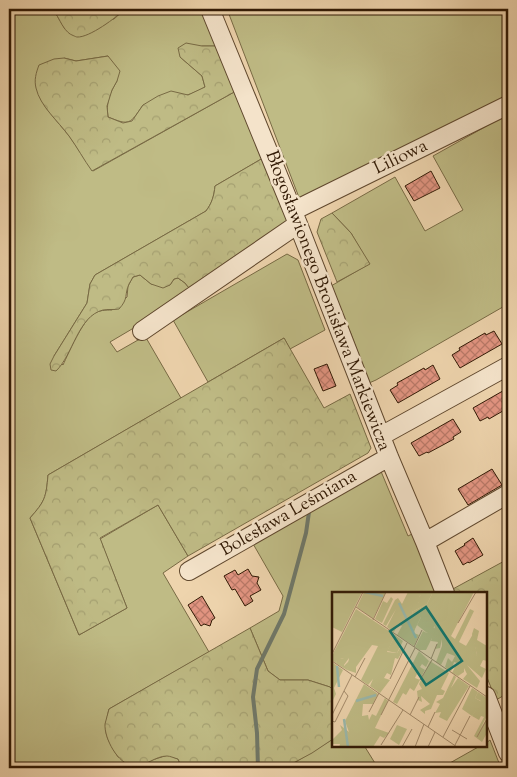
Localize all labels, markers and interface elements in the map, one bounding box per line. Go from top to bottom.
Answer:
street label: Liliowa [370,134,432,182]
street label: Błogosławionego Bronisława Markiewicza [258,147,396,455]
street label: Bolesława Leśmiana [216,464,362,564]
inset map [332,592,487,747]

